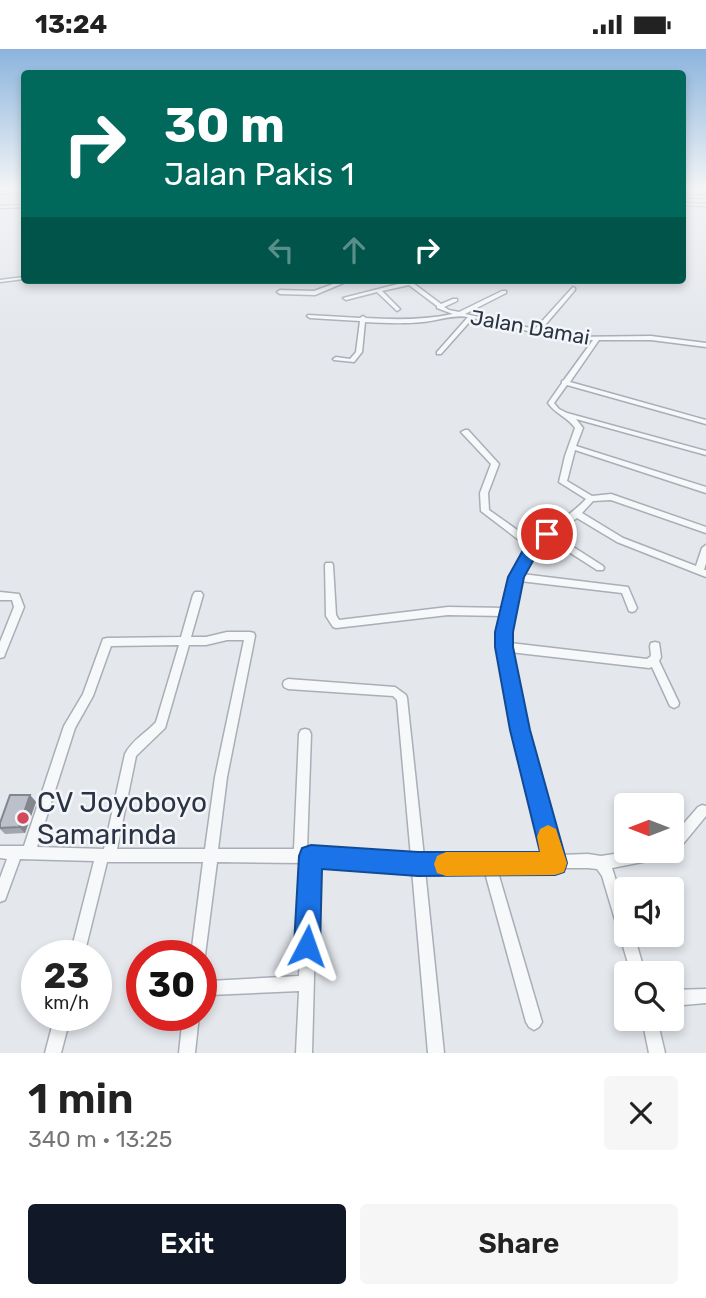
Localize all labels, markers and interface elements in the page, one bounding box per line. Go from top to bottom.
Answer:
text: 13:24 [35,9,107,40]
text: 30 m [164,96,285,154]
icon: right [49,98,140,189]
text: Jalan Pakis 1 [164,155,355,193]
icon: left [262,231,300,269]
icon: ahead [335,231,373,269]
icon: right [408,231,446,269]
street label: Jalan Damai [468,304,592,350]
pin [517,504,577,564]
icon: arrive [528,515,566,553]
place label: CV Joyoboyo Samarinda [37,786,207,851]
north arrow [614,793,684,863]
map controls [614,793,684,1031]
marker: CV Joyoboyo Samarinda [15,810,31,826]
button: sound [614,877,684,947]
position arrow [270,909,344,983]
speed limit sign: 30 [126,940,217,1031]
text: 23 [44,955,89,997]
button: search [614,961,684,1031]
text: km/h [44,992,89,1014]
text: 1 min [28,1074,134,1124]
button: close [604,1076,678,1150]
text: 340 m · 13:25 [28,1125,172,1153]
button: Exit [28,1204,346,1284]
button: Share [360,1204,678,1284]

